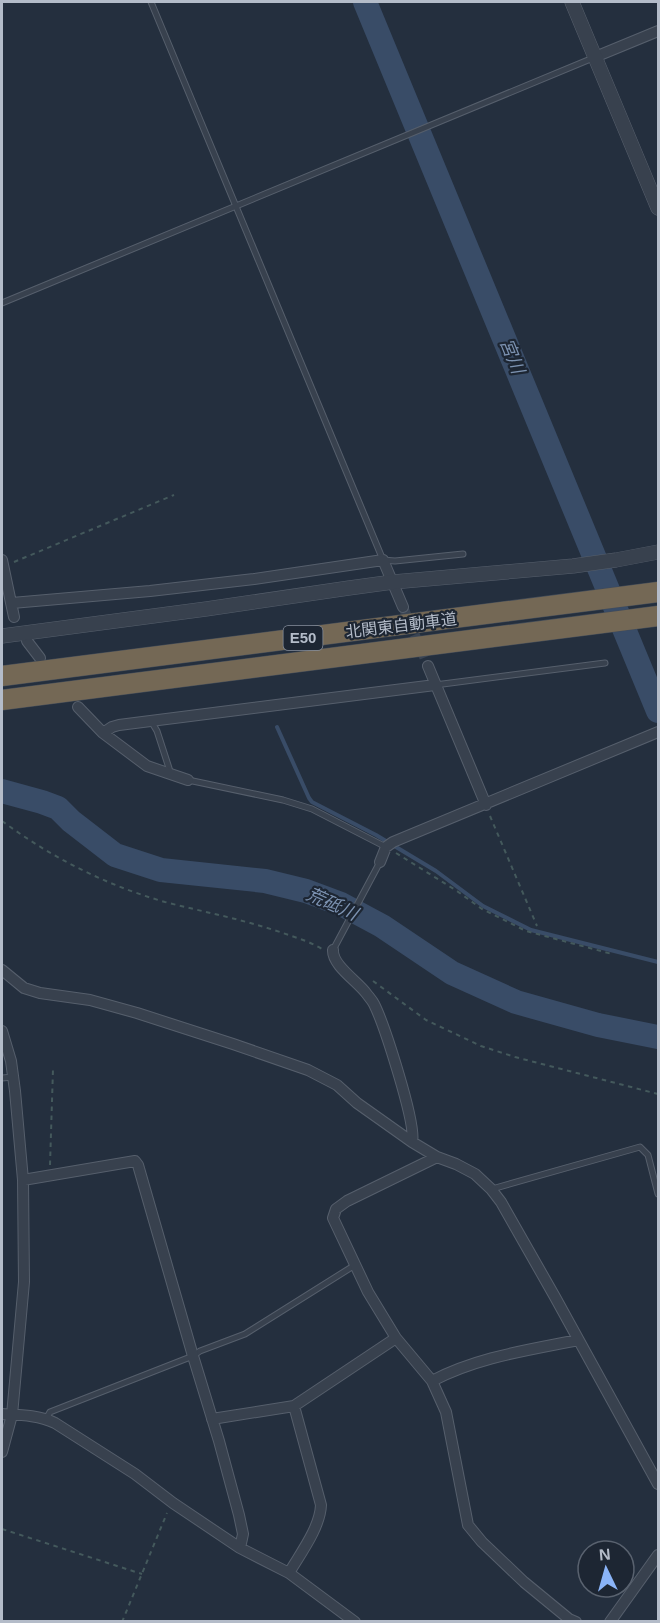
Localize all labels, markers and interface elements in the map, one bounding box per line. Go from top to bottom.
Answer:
water label: 宮川 [496,336,529,378]
street label: 北関東自動車道 [344,610,458,641]
road number: E50 [284,626,322,650]
water label: 荒砥川 [303,884,363,925]
north arrow [576,1539,636,1599]
text: N [598,1546,611,1564]

